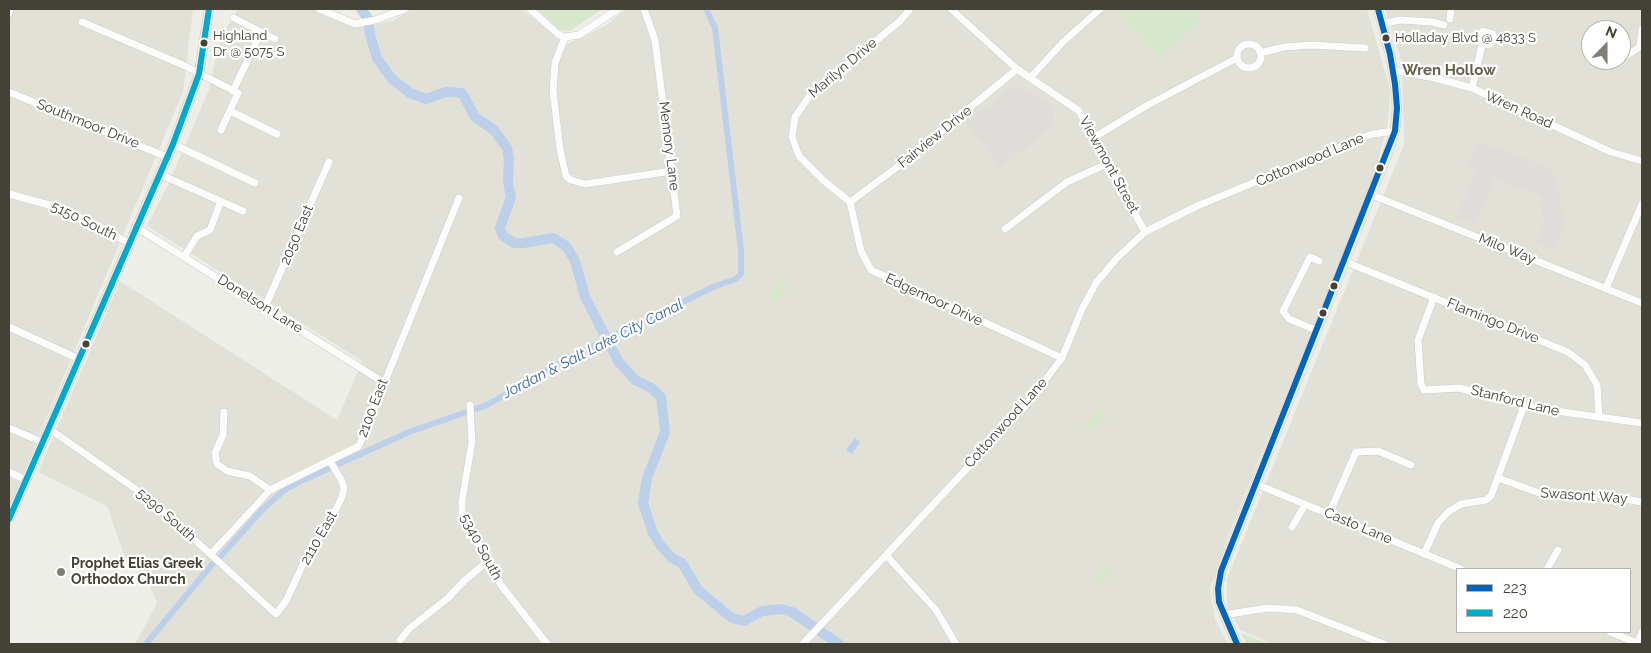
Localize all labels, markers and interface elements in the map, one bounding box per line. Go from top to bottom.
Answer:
north arrow [1581,20,1631,70]
text: N [1603,23,1619,41]
place label: Highland Dr @ 5075 S [213,28,284,59]
place label: Holladay Blvd @ 4833 S [1395,30,1536,46]
marker: Holladay Blvd @ 4833 S [1381,33,1391,43]
street label: Marilyn Drive [805,35,881,101]
marker: Highland Dr @ 5075 S [199,38,209,48]
district label: Wren Hollow [1402,61,1496,79]
street label: Wren Road [1483,88,1555,132]
street label: Southmoor Drive [34,96,142,152]
street label: Memory Lane [655,100,683,192]
street label: Fairview Drive [895,102,975,172]
street label: Viewmont Street [1075,114,1143,216]
street label: Cottonwood Lane [1253,130,1367,190]
unlabelled marker [1375,163,1385,173]
street label: 5150 South [48,198,120,244]
street label: 2050 East [277,203,317,267]
street label: Milo Way [1476,230,1538,268]
street label: Edgemoor Drive [883,270,985,330]
street label: Donelson Lane [214,271,306,337]
unlabelled marker [1329,281,1339,291]
street label: Flamingo Drive [1445,295,1541,347]
water label: Jordan & Salt Lake City Canal [500,296,686,402]
unlabelled marker [1318,308,1328,318]
unlabelled marker [81,339,91,349]
street label: Cottonwood Lane [961,374,1051,472]
street label: 2100 East [354,376,392,440]
street label: Stanford Lane [1469,382,1561,420]
street label: 5290 South [133,485,199,545]
street label: Swasont Way [1540,485,1628,507]
street label: Casto Lane [1321,504,1395,548]
street label: 2110 East [297,508,341,568]
street label: 5340 South [456,511,506,583]
place label: Prophet Elias Greek Orthodox Church [71,556,203,588]
marker: Prophet Elias Greek Orthodox Church [55,566,67,578]
legend [1456,568,1631,633]
text: 223 [1503,579,1527,597]
text: 220 [1503,604,1528,622]

